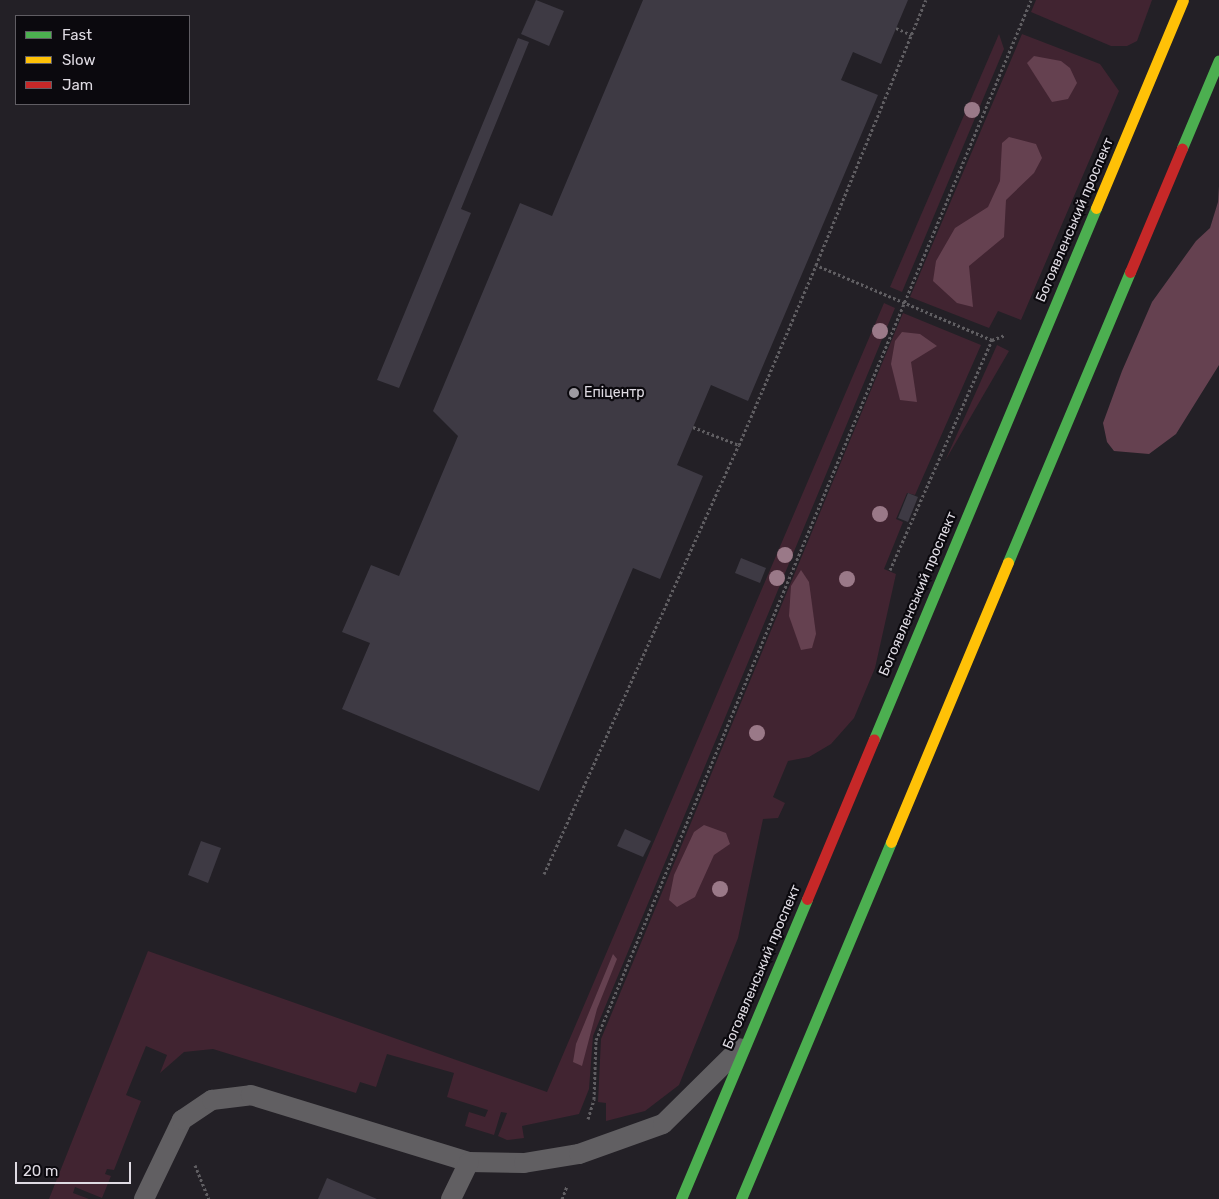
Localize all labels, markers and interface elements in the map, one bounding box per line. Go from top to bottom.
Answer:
legend [15,15,190,105]
text: Fast [62,26,92,44]
text: Slow [62,51,95,69]
text: Jam [62,76,93,94]
street label: Богоявленський проспект [1033,135,1117,305]
place label: Епіцентр [584,385,645,401]
marker: Епіцентр [568,387,580,399]
street label: Богоявленський проспект [876,509,960,679]
street label: Богоявленський проспект [720,882,804,1052]
scale bar [18,1152,134,1184]
text: 20 m [23,1162,58,1180]

